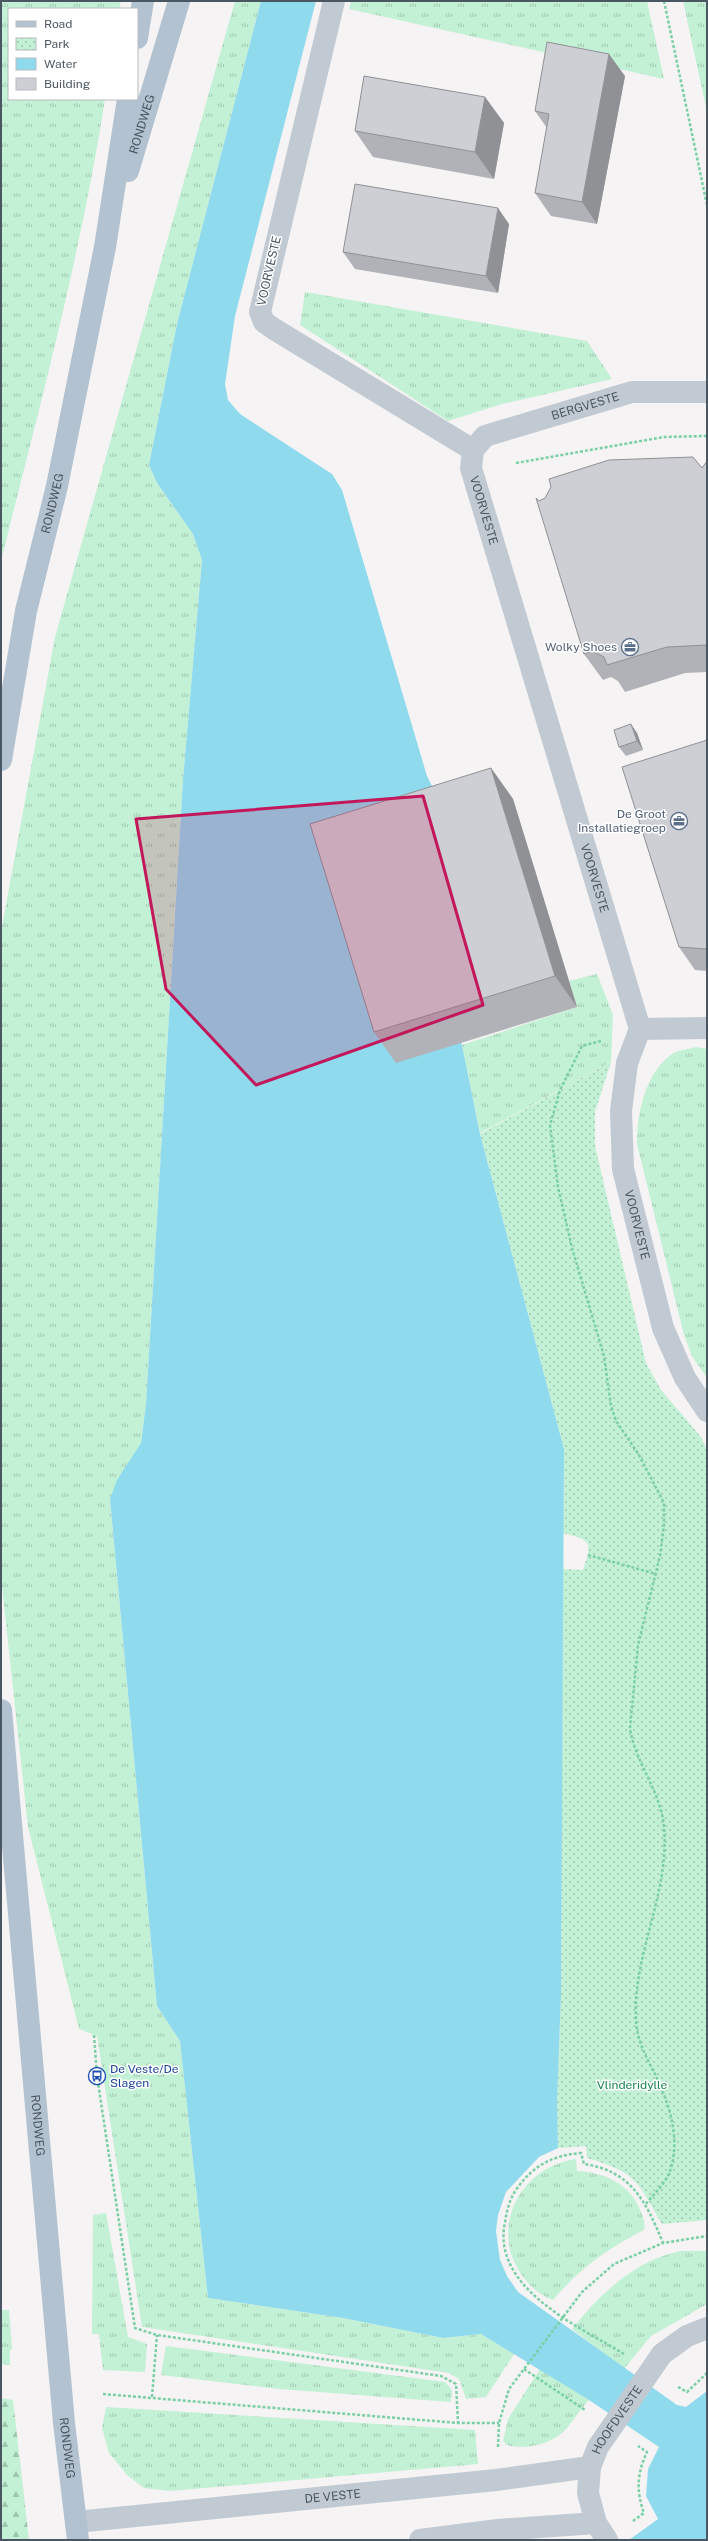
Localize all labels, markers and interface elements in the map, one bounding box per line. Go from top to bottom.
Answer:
legend [8,8,138,100]
text: Road [44,17,72,31]
text: Park [44,37,70,51]
text: Water [44,57,78,71]
text: Building [44,77,90,91]
street label: RONDWEG [127,93,158,156]
street label: VOORVESTE [254,235,284,307]
street label: BERGVESTE [550,389,621,423]
street label: RONDWEG [38,472,66,535]
street label: VOORVESTE [467,474,501,547]
office icon: Wolky Shoes [620,637,640,657]
place label: Wolky Shoes [545,640,617,654]
place label: De Groot Installatiegroep [578,807,666,835]
office icon: De Groot Installatiegroep [669,811,689,831]
street label: VOORVESTE [578,842,612,914]
street label: VOORVESTE [622,1189,653,1261]
place label: De Veste/De Slagen [110,2062,179,2090]
bus stop icon: De Veste/De Slagen [87,2066,107,2086]
park label: Vlinderidylle [597,2078,667,2092]
street label: RONDWEG [28,2094,47,2157]
street label: HOOFDVESTE [589,2383,645,2456]
street label: RONDWEG [57,2417,78,2479]
street label: DE VESTE [304,2487,361,2506]

